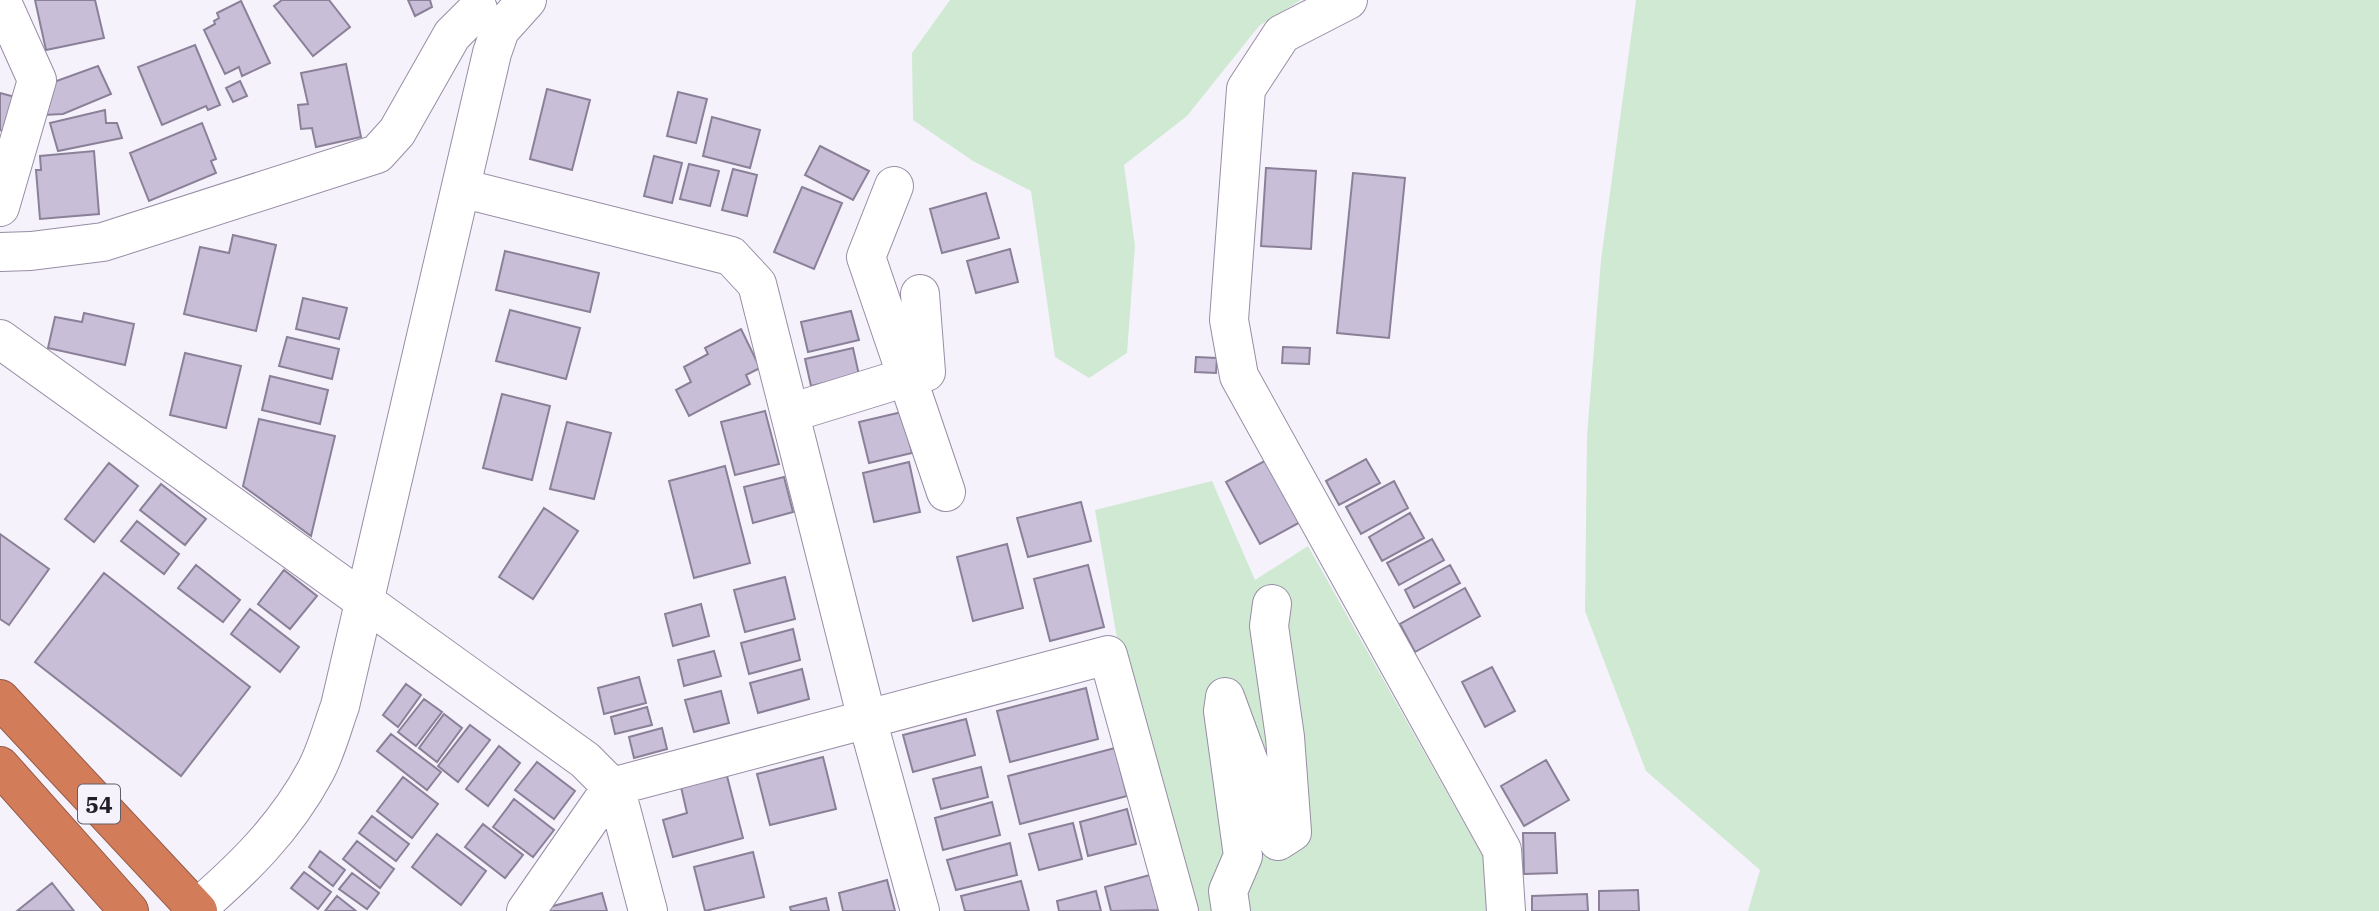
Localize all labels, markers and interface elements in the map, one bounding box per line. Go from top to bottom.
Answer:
road number: 54 [78,784,120,824]

